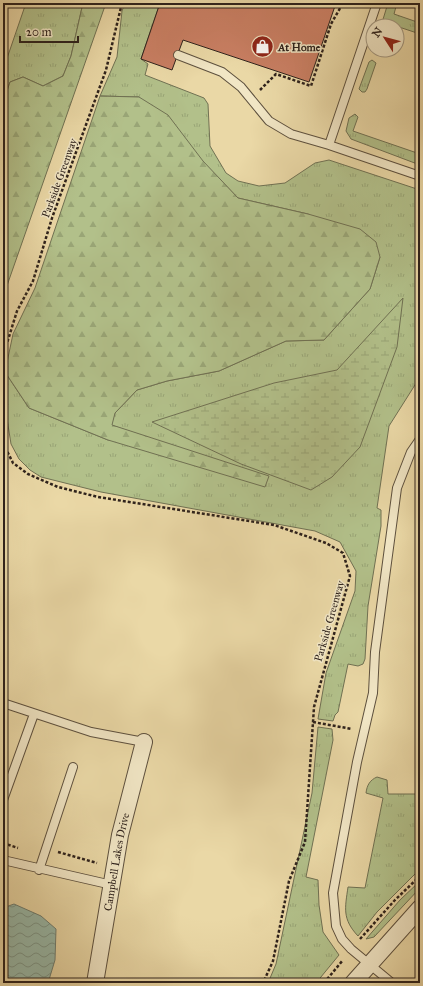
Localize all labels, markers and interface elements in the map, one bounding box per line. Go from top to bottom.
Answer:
scale bar [20,18,78,44]
north arrow [365,18,405,58]
text: N [369,24,386,40]
text: 20 m [26,25,52,39]
shop icon: At Home [250,34,276,60]
place label: At Home [277,41,321,54]
street label: Parkside Greenway [39,136,80,220]
street label: Parkside Greenway [312,579,347,663]
street label: Campbell Lakes Drive [101,811,133,912]

